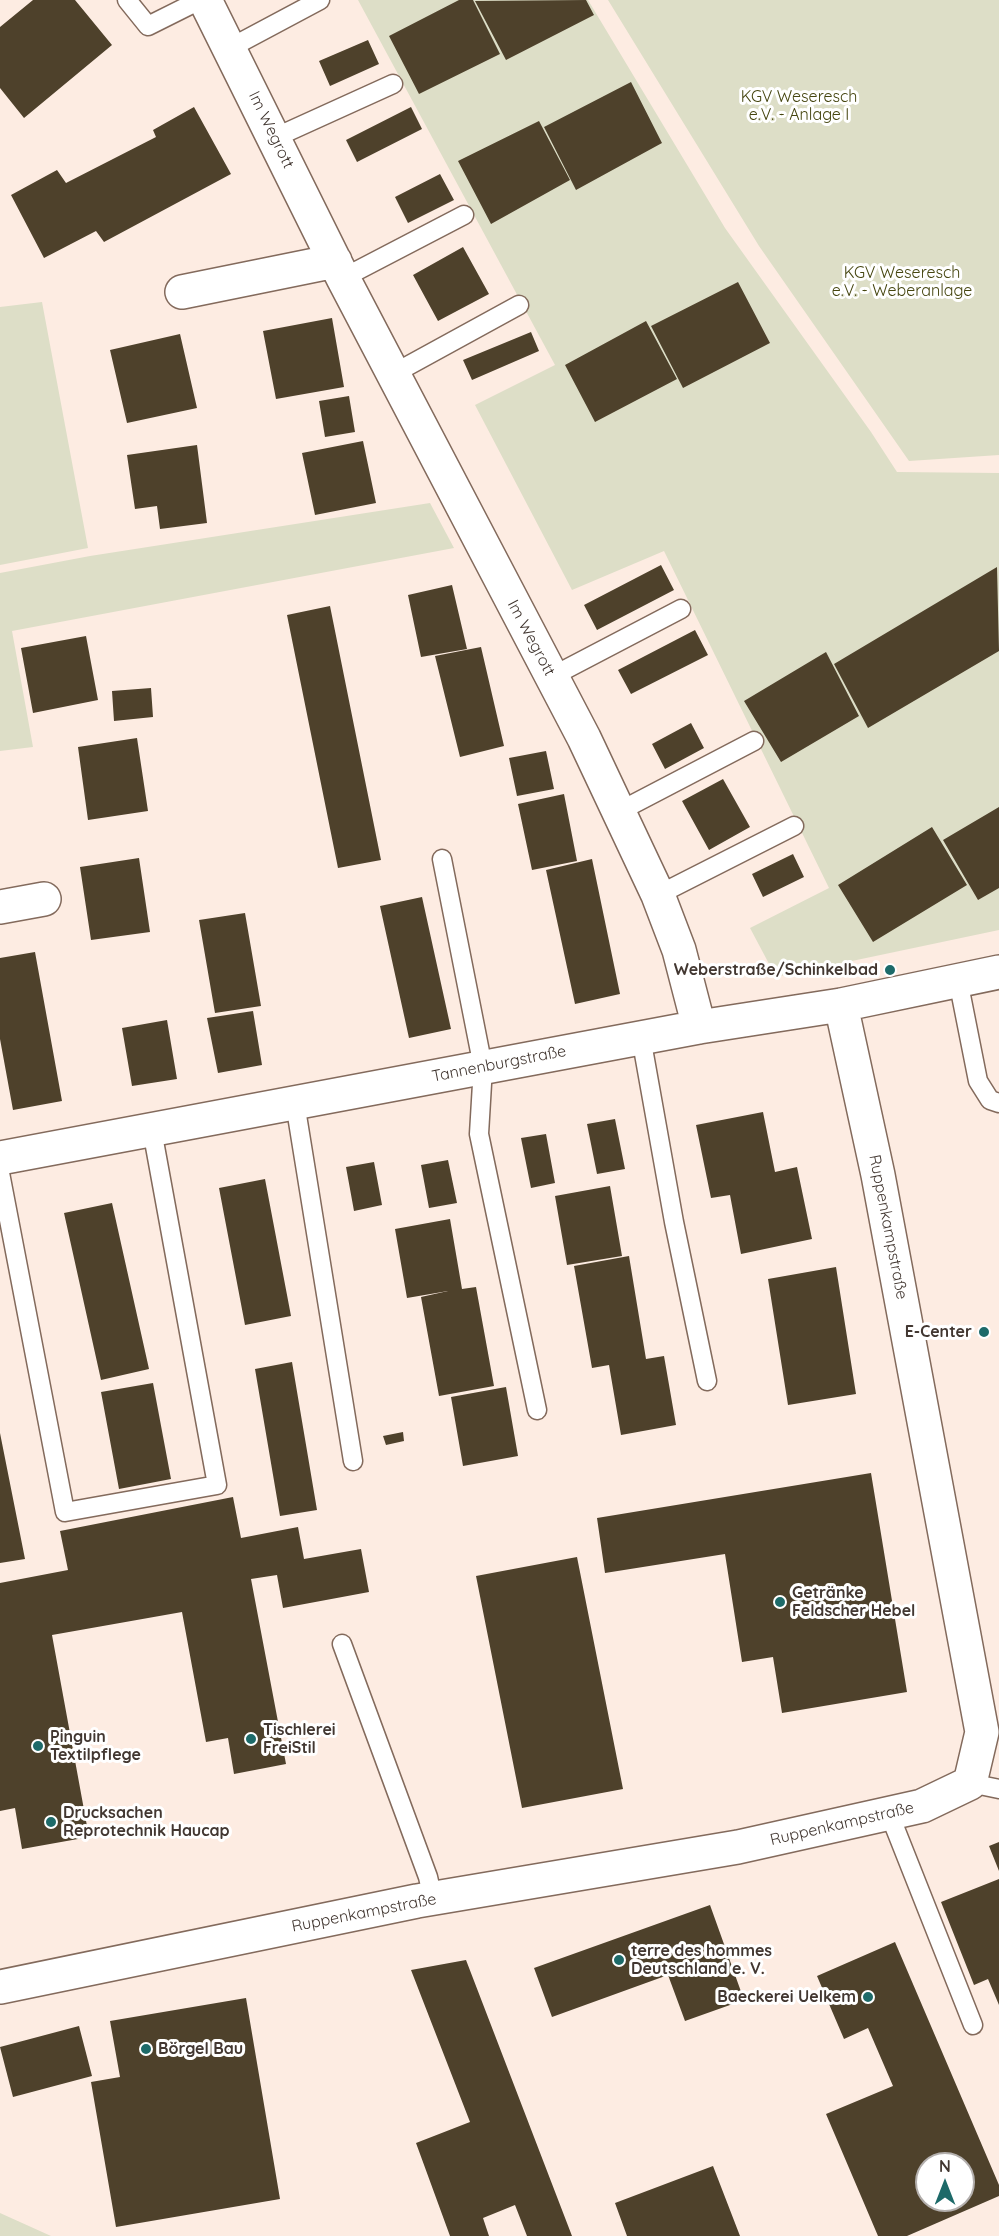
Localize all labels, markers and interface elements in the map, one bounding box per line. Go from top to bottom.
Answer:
park label: KGV Weseresch e.V. - Anlage I [741,87,857,125]
street label: Im Wegrott [244,88,298,172]
park label: KGV Weseresch e.V. - Weberanlage [832,263,972,301]
street label: Im Wegrott [503,597,559,679]
place label: Weberstraße/Schinkelbad [674,960,878,980]
marker: Weberstraße/Schinkelbad [883,963,897,977]
street label: Tannenburgstraße [430,1042,568,1086]
street label: Ruppenkampstraße [865,1153,911,1301]
place label: E-Center [905,1322,972,1342]
marker: E-Center [977,1325,991,1339]
place label: Getränke Feldscher Hebel [792,1583,915,1621]
marker: Getränke Feldscher Hebel [773,1595,787,1609]
place label: Tischlerei FreiStil [263,1720,336,1758]
place label: Pinguin Textilpflege [50,1727,141,1765]
marker: Tischlerei FreiStil [244,1732,258,1746]
marker: Pinguin Textilpflege [31,1739,45,1753]
street label: Ruppenkampstraße [768,1798,916,1850]
place label: Drucksachen Reprotechnik Haucap [63,1803,230,1841]
marker: Drucksachen Reprotechnik Haucap [44,1815,58,1829]
street label: Ruppenkampstraße [290,1890,438,1936]
place label: terre des hommes Deutschland e. V. [631,1941,772,1979]
marker: terre des hommes Deutschland e. V. [612,1953,626,1967]
place label: Baeckerei Uelkem [717,1987,856,2007]
marker: Baeckerei Uelkem [861,1990,875,2004]
place label: Börgel Bau [158,2039,243,2059]
marker: Börgel Bau [139,2042,153,2056]
north arrow [915,2152,975,2212]
text: N [939,2156,951,2176]

